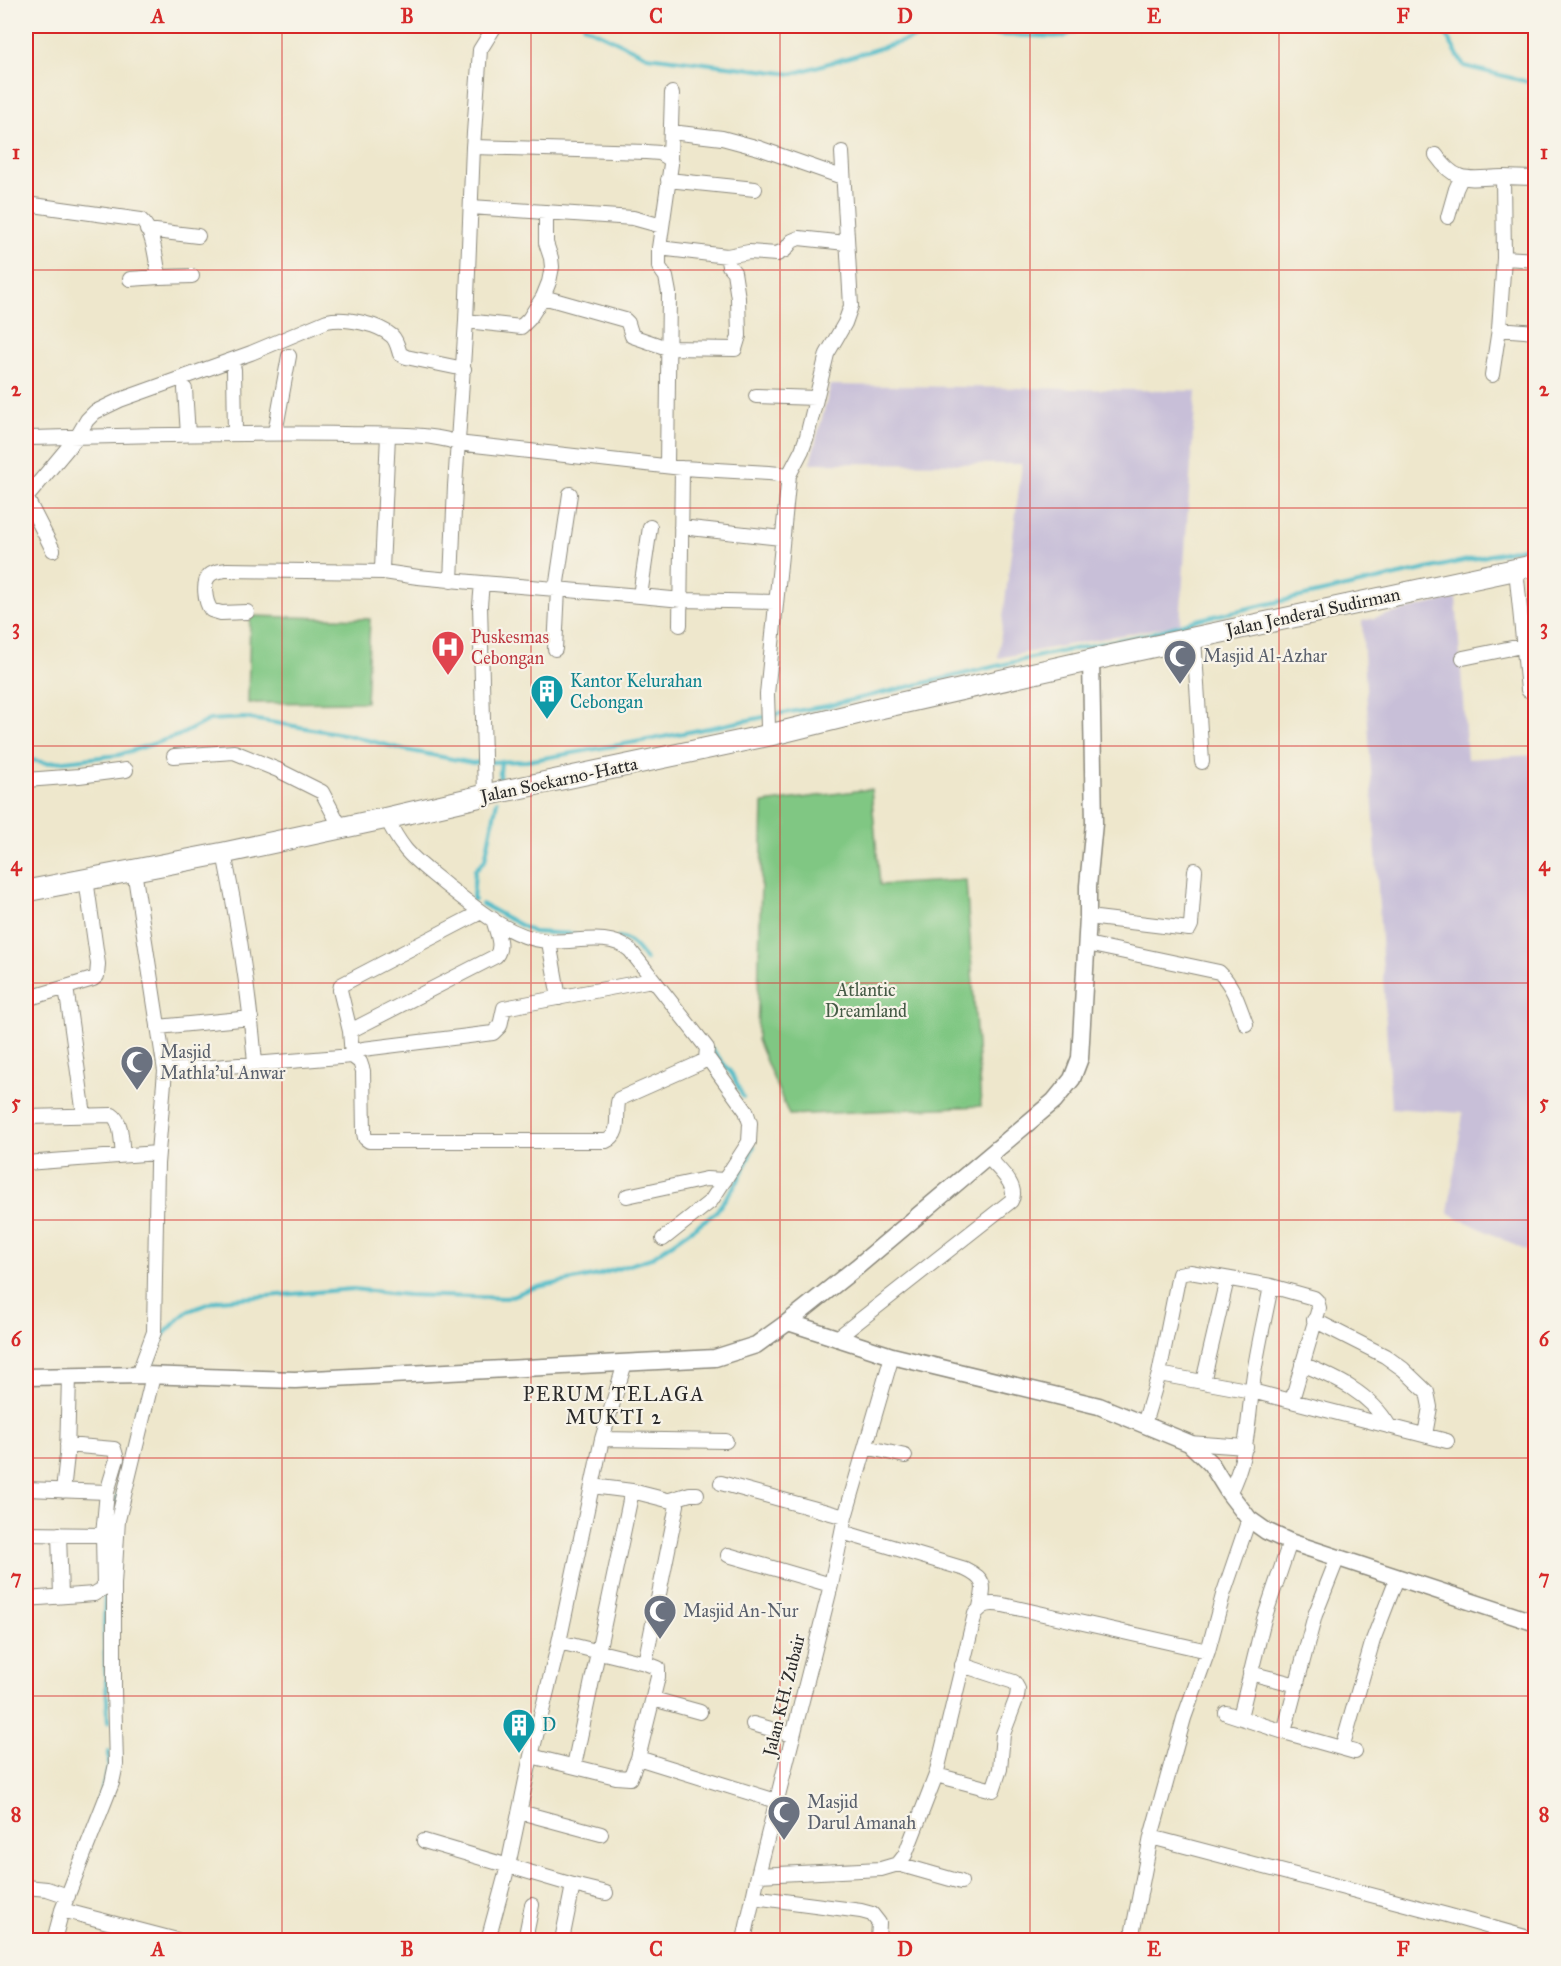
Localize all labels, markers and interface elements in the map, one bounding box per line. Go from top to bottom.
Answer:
text: A [149,4,165,28]
text: B [400,4,414,28]
text: C [649,4,663,28]
text: D [897,4,913,28]
text: E [1147,4,1162,28]
text: F [1396,4,1410,28]
text: 1 [12,140,20,164]
text: 1 [1540,140,1548,164]
text: 2 [11,377,22,401]
text: 2 [1539,377,1550,401]
street label: Jalan Jenderal Sudirman [1222,583,1403,643]
text: 3 [12,615,20,640]
text: 3 [1540,615,1548,640]
place label: Puskesmas Cebongan [471,626,549,670]
hospital icon: Puskesmas Cebongan [430,629,466,676]
mosque icon: Masjid Al-Azhar [1162,638,1198,685]
place label: Masjid Al-Azhar [1203,645,1327,667]
place label: Kantor Kelurahan Cebongan [570,670,703,714]
building icon: Kantor Kelurahan Cebongan [529,673,565,720]
street label: Jalan Soekarno-Hatta [476,753,640,809]
text: 4 [10,852,22,877]
text: 4 [1538,852,1550,877]
park label: Atlantic Dreamland [825,979,907,1022]
place label: Masjid Mathla'ul Anwar [160,1041,286,1084]
mosque icon: Masjid Mathla'ul Anwar [119,1044,155,1091]
text: 5 [11,1090,21,1114]
text: 5 [1539,1090,1549,1114]
text: 6 [11,1327,23,1351]
text: 6 [1539,1327,1551,1351]
district label: PERUM TELAGA MUKTI 2 [523,1382,705,1429]
text: 7 [11,1565,22,1589]
text: 7 [1539,1565,1550,1589]
mosque icon: Masjid An-Nur [642,1593,678,1640]
place label: Masjid An-Nur [683,1600,799,1622]
street label: Jalan KH. Zubair [758,1631,811,1761]
building icon: D [501,1707,537,1754]
place label: D [542,1714,556,1736]
place label: Masjid Darul Amanah [807,1791,916,1834]
mosque icon: Masjid Darul Amanah [766,1794,802,1841]
text: 8 [11,1802,21,1826]
text: 8 [1539,1802,1549,1826]
text: A [149,1937,165,1961]
text: B [400,1937,414,1961]
text: C [649,1937,663,1961]
text: D [897,1937,913,1961]
text: E [1147,1937,1162,1961]
text: F [1396,1937,1410,1961]

